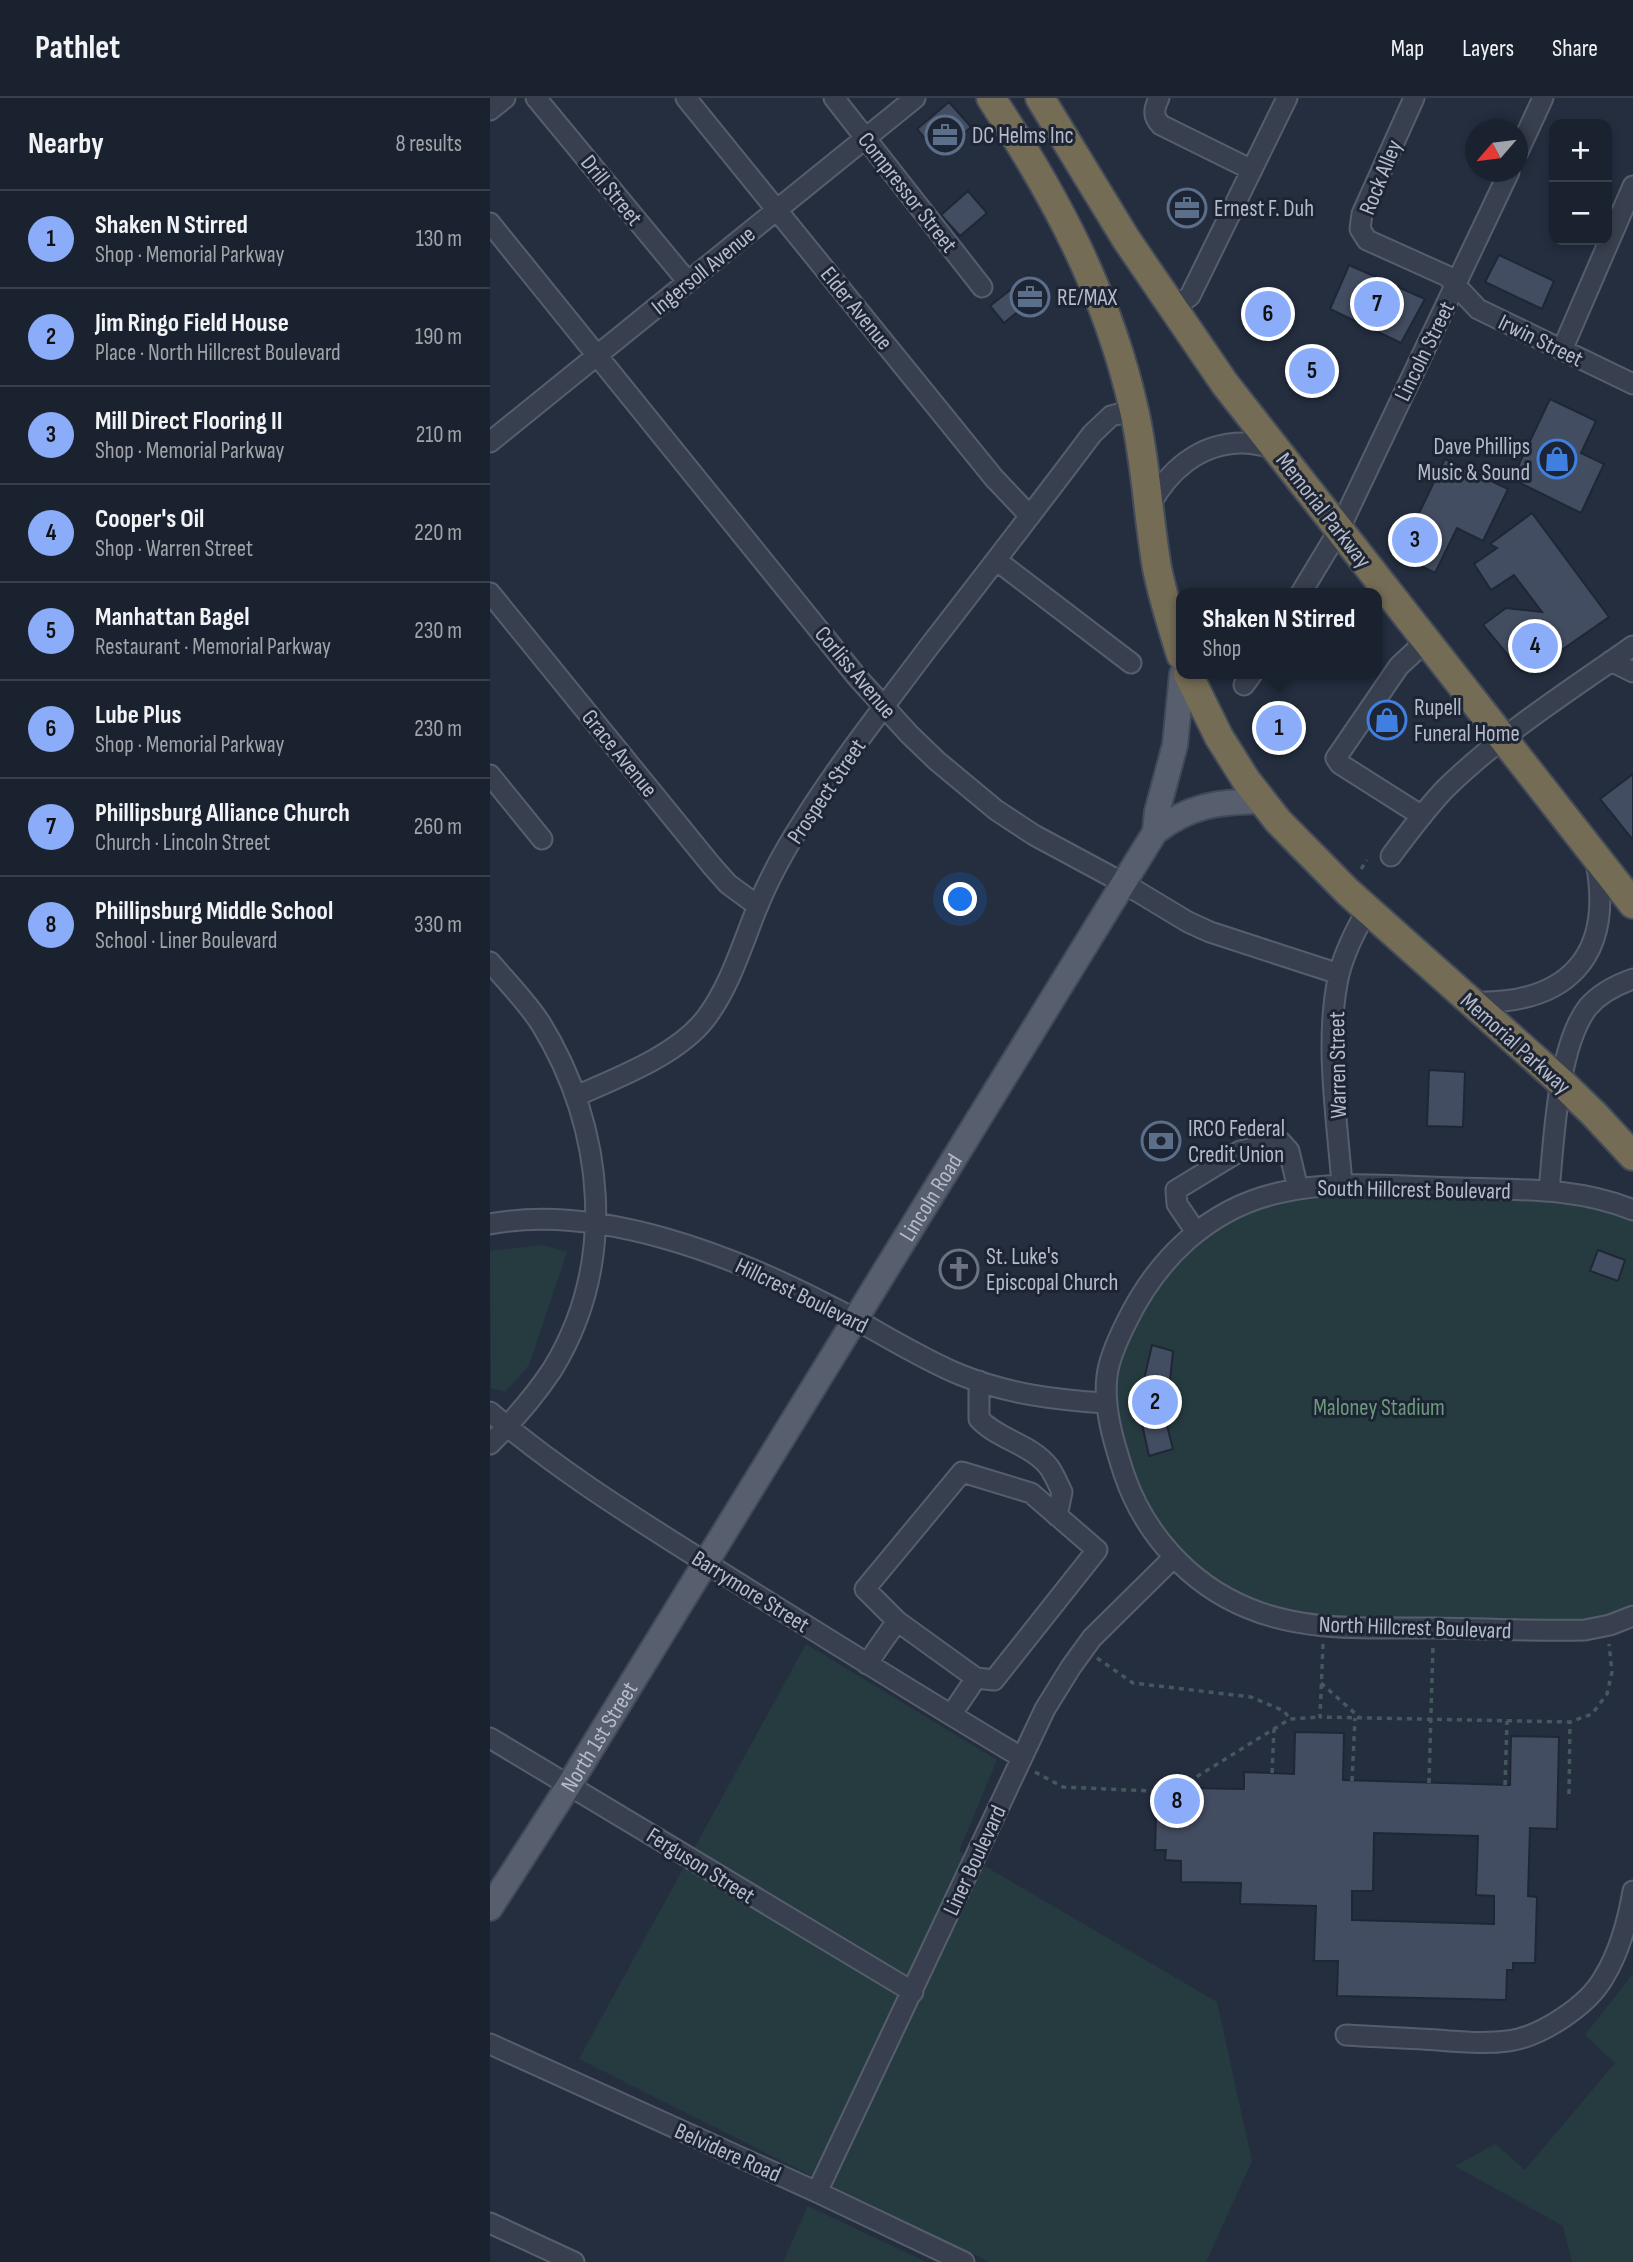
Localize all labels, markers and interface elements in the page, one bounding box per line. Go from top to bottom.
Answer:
text: Pathlet [35,28,120,68]
text: Map [1391,34,1424,63]
text: Layers [1462,34,1514,63]
text: Share [1552,34,1598,63]
office icon: DC Helms Inc [924,114,966,156]
north arrow [1465,119,1528,182]
map controls [1549,119,1612,245]
button: + [1549,119,1612,182]
place label: DC Helms Inc [972,122,1074,150]
text: Nearby [28,126,104,162]
street label: Compressor Street [852,127,963,258]
text: 8 results [396,130,462,158]
street label: Rock Alley [1353,136,1409,219]
street label: Drill Street [574,150,648,232]
button: − [1549,182,1612,245]
office icon: Ernest F. Duh [1166,187,1208,229]
place label: Ernest F. Duh [1214,195,1314,223]
text: Shaken N Stirred [95,210,248,241]
street label: Ingersoll Avenue [646,220,761,321]
text: 1 [46,225,56,253]
text: 130 m [416,225,462,253]
text: Shop · Memorial Parkway [95,241,284,269]
street label: Elder Avenue [814,261,898,356]
office icon: RE/MAX [1009,276,1051,318]
pin: 7 [1354,278,1400,330]
place label: RE/MAX [1057,284,1117,312]
pin: 6 [1245,288,1291,340]
street label: Lincoln Street [1389,297,1461,406]
text: Jim Ringo Field House [95,308,289,339]
street label: Irwin Street [1494,308,1588,373]
text: 2 [46,323,56,351]
text: 190 m [415,323,462,351]
text: Place · North Hillcrest Boulevard [95,339,341,367]
pin: 5 [1289,345,1335,397]
text: Mill Direct Flooring II [95,406,282,437]
text: 3 [46,421,56,449]
text: 210 m [416,421,462,449]
place label: Dave Phillips Music & Sound [1418,433,1530,487]
text: Shop · Memorial Parkway [95,437,284,465]
shop icon: Dave Phillips Music & Sound [1536,438,1578,480]
street label: Memorial Parkway [1269,447,1377,574]
text: Cooper's Oil [95,504,204,535]
pin: 3 [1392,514,1438,566]
text: 4 [46,519,56,547]
text: 220 m [414,519,462,547]
text: Shop · Warren Street [95,535,253,563]
popup [1176,588,1382,679]
text: Manhattan Bagel [95,602,250,633]
text: Shaken N Stirred [1203,604,1355,635]
text: 5 [46,617,56,645]
text: 230 m [414,617,462,645]
pin: 4 [1512,620,1558,672]
street label: Corliss Avenue [808,621,902,725]
text: Restaurant · Memorial Parkway [95,633,331,661]
text: Shop [1203,635,1241,663]
place label: Rupell Funeral Home [1414,694,1520,748]
shop icon: Rupell Funeral Home [1366,699,1408,741]
text: Lube Plus [95,700,181,731]
pin: 1 [1256,702,1302,754]
street label: Grace Avenue [575,704,663,803]
text: 6 [46,715,56,743]
text: 230 m [414,715,462,743]
text: Shop · Memorial Parkway [95,731,284,759]
street label: Prospect Street [781,734,872,849]
text: Phillipsburg Alliance Church [95,798,350,829]
text: 7 [46,813,56,841]
text: 260 m [414,813,462,841]
text: Church · Lincoln Street [95,829,270,857]
your location [943,882,977,916]
text: Phillipsburg Middle School [95,896,333,927]
text: 8 [46,911,56,939]
text: 330 m [414,911,462,939]
text: School · Liner Boulevard [95,927,277,955]
street label: Memorial Parkway [1454,987,1576,1101]
street label: Warren Street [1323,1011,1353,1119]
place label: IRCO Federal Credit Union [1188,1115,1285,1169]
bank icon: IRCO Federal Credit Union [1140,1120,1182,1162]
street label: Lincoln Road [894,1149,969,1247]
street label: South Hillcrest Boulevard [1317,1174,1511,1206]
place label: St. Luke's Episcopal Church [986,1243,1118,1297]
church icon: St. Luke's Episcopal Church [938,1248,980,1290]
street label: Hillcrest Boulevard [731,1252,872,1340]
pin: 2 [1132,1376,1178,1428]
park label: Maloney Stadium [1313,1394,1445,1422]
street label: Barrymore Street [686,1545,814,1639]
street label: North Hillcrest Boulevard [1318,1611,1512,1645]
street label: North 1st Street [555,1677,644,1797]
pin: 8 [1154,1775,1200,1827]
street label: Liner Boulevard [937,1801,1013,1920]
street label: Ferguson Street [641,1822,760,1910]
street label: Belvidere Road [670,2117,785,2189]

